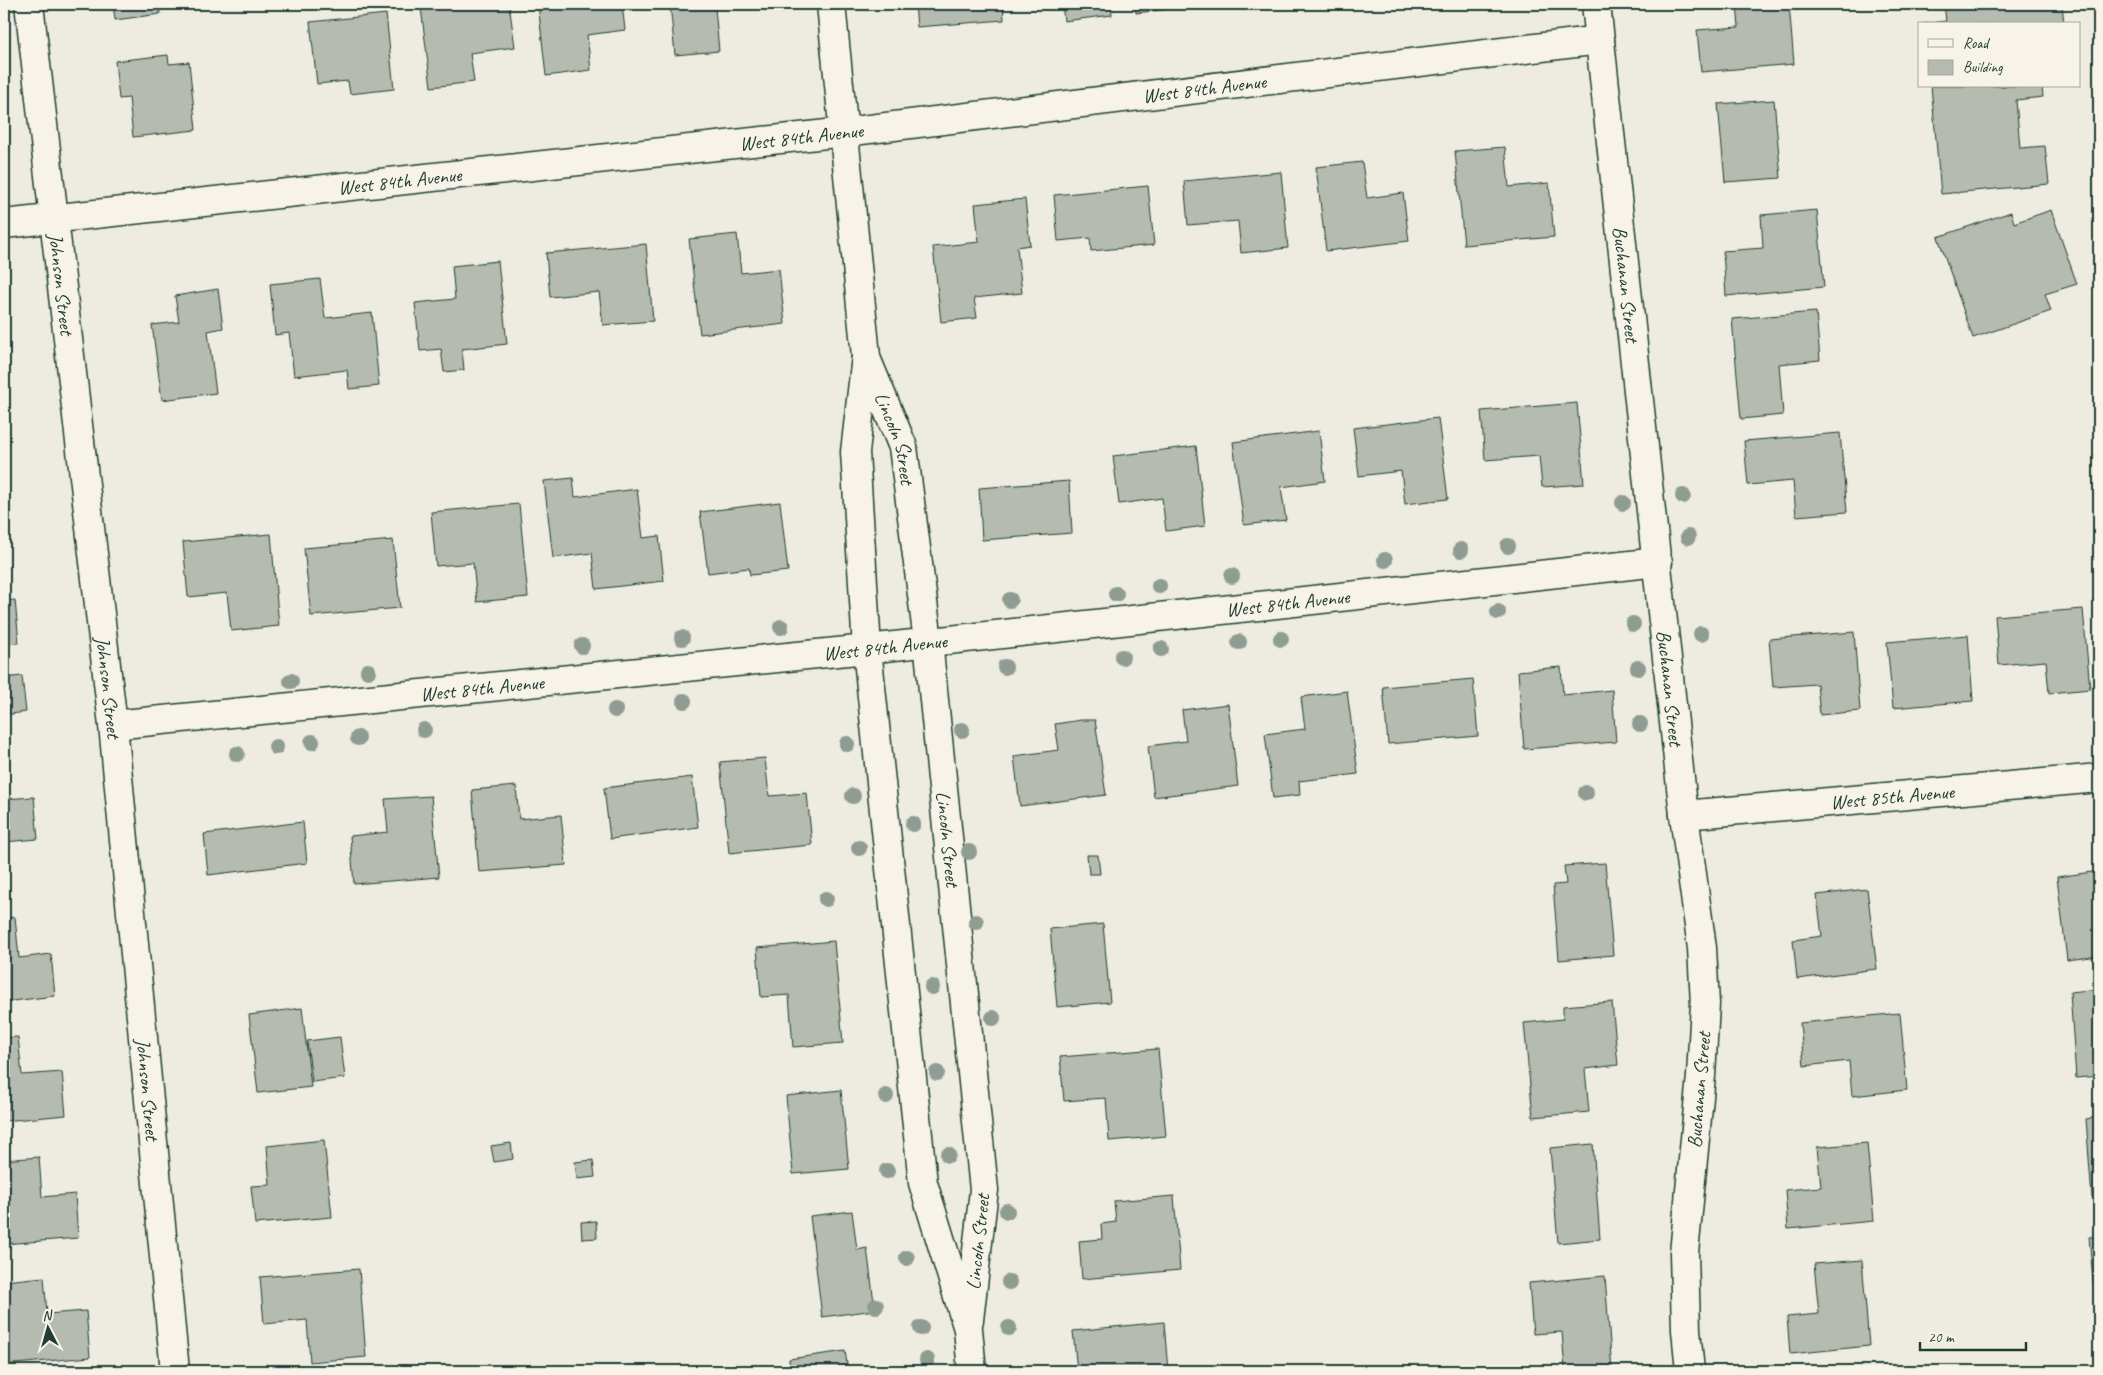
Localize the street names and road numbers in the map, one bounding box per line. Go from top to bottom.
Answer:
street label: West 84th Avenue [1141,68,1269,108]
street label: West 84th Avenue [738,117,866,156]
street label: West 84th Avenue [337,161,464,200]
street label: Buchanan Street [1608,225,1645,346]
street label: Johnson Street [43,231,80,339]
street label: Lincoln Street [869,388,921,488]
street label: West 84th Avenue [1225,583,1352,622]
street label: West 84th Avenue [822,628,950,666]
street label: Buchanan Street [1652,629,1689,749]
street label: Johnson Street [90,634,127,742]
street label: West 84th Avenue [419,669,547,706]
street label: West 85th Avenue [1829,778,1957,814]
street label: Lincoln Street [931,790,966,890]
street label: Buchanan Street [1681,1029,1717,1149]
street label: Johnson Street [131,1036,166,1144]
street label: Lincoln Street [961,1191,996,1291]

